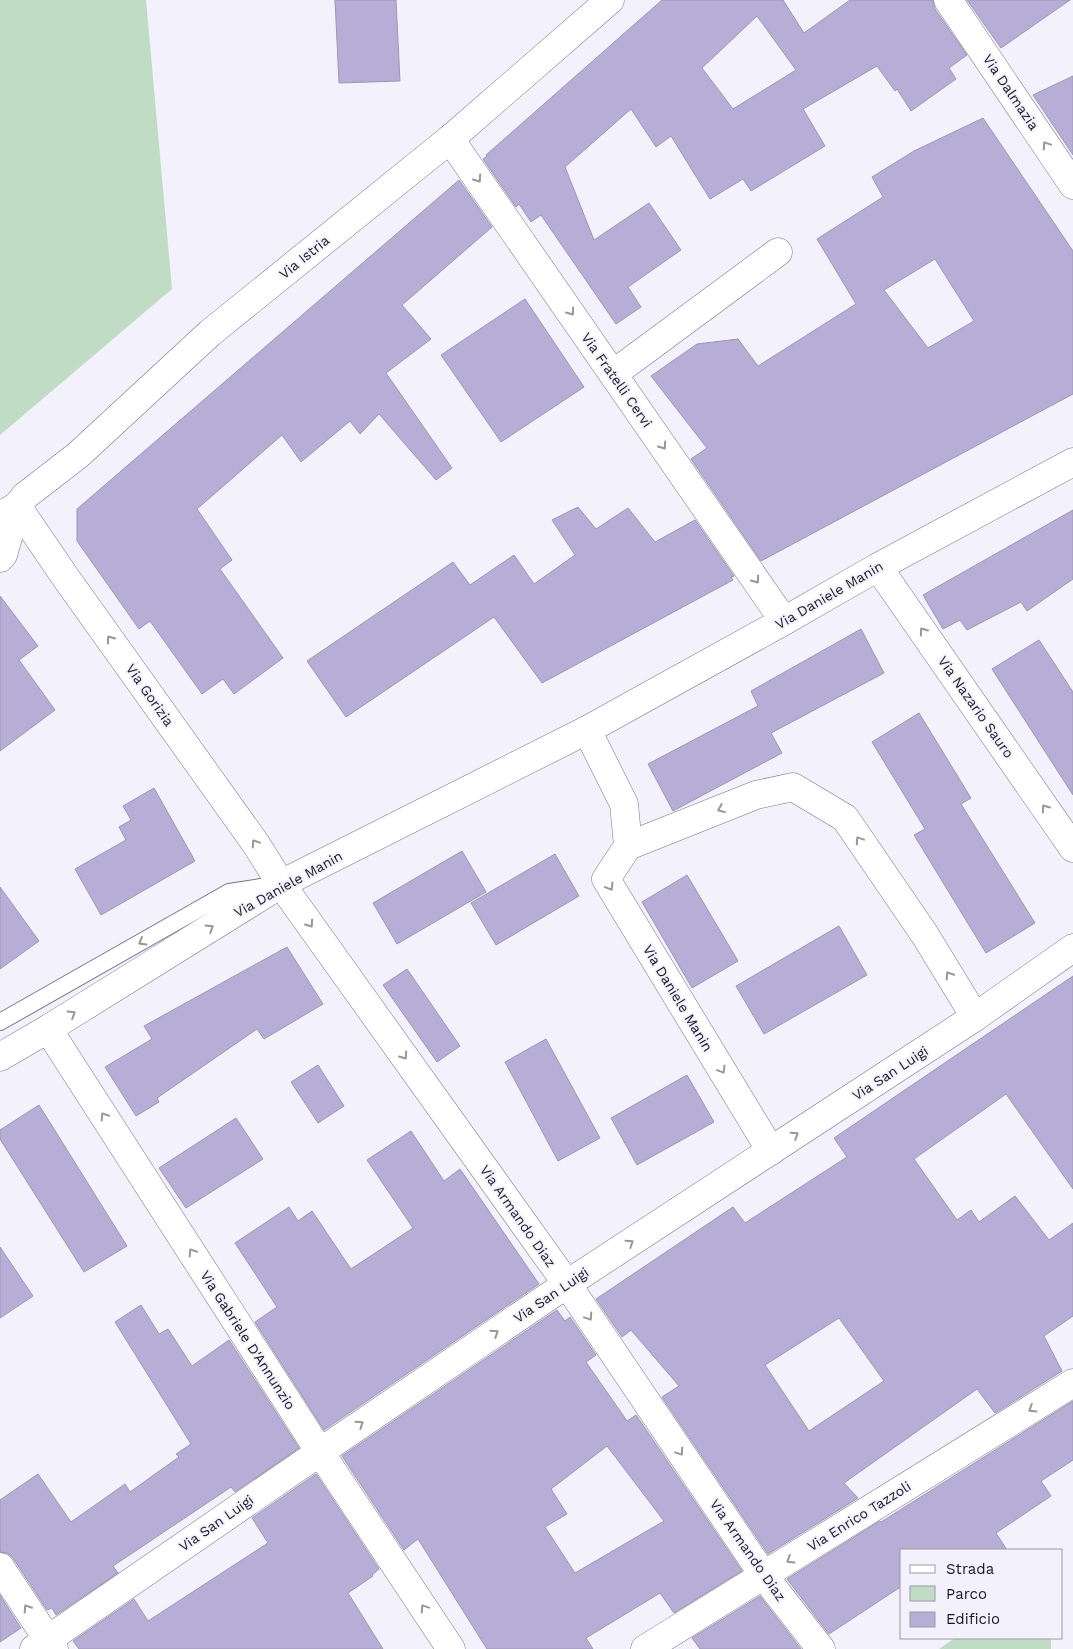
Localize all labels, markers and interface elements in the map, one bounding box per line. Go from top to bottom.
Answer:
street label: Via Dalmazia [980,51,1042,133]
one-way arrow [1043,141,1052,150]
one-way arrow [472,173,481,183]
street label: Via Istria [276,232,332,282]
one-way arrow [565,307,574,316]
street label: Via Fratelli Cervi [578,330,656,430]
one-way arrow [657,440,666,450]
street label: Via Daniele Manin [772,558,886,632]
one-way arrow [750,574,759,583]
one-way arrow [920,627,929,637]
one-way arrow [107,635,116,645]
street label: Via Nazario Sauro [935,653,1017,761]
street label: Via Gorizia [123,661,177,729]
one-way arrow [717,803,726,813]
one-way arrow [1042,804,1051,813]
one-way arrow [856,836,866,845]
one-way arrow [252,839,261,849]
street label: Via Daniele Manin [231,848,345,920]
one-way arrow [604,881,614,890]
one-way arrow [304,918,313,927]
one-way arrow [205,925,214,935]
one-way arrow [138,936,147,946]
street label: Via Daniele Manin [640,942,716,1054]
one-way arrow [946,972,956,981]
one-way arrow [66,1011,76,1020]
street label: Via San Luigi [849,1043,931,1103]
one-way arrow [398,1050,407,1060]
one-way arrow [716,1065,726,1074]
one-way arrow [100,1112,110,1121]
one-way arrow [789,1132,799,1141]
street label: Via Armando Diaz [477,1162,559,1270]
one-way arrow [624,1240,633,1249]
one-way arrow [188,1249,198,1258]
street label: Via San Luigi [510,1264,592,1326]
street label: Via Gabriele D'Annunzio [197,1268,299,1412]
one-way arrow [583,1311,592,1321]
one-way arrow [489,1330,498,1339]
one-way arrow [1028,1402,1037,1412]
one-way arrow [354,1421,364,1430]
one-way arrow [674,1446,683,1455]
street label: Via Enrico Tazzoli [804,1478,914,1554]
street label: Via San Luigi [176,1491,256,1555]
street label: Via Armando Diaz [707,1496,789,1604]
legend [900,1549,1063,1639]
one-way arrow [786,1553,795,1563]
text: Strada [946,1560,995,1578]
text: Parco [946,1585,987,1603]
one-way arrow [24,1605,34,1614]
one-way arrow [421,1605,430,1614]
text: Edificio [946,1610,1000,1628]

